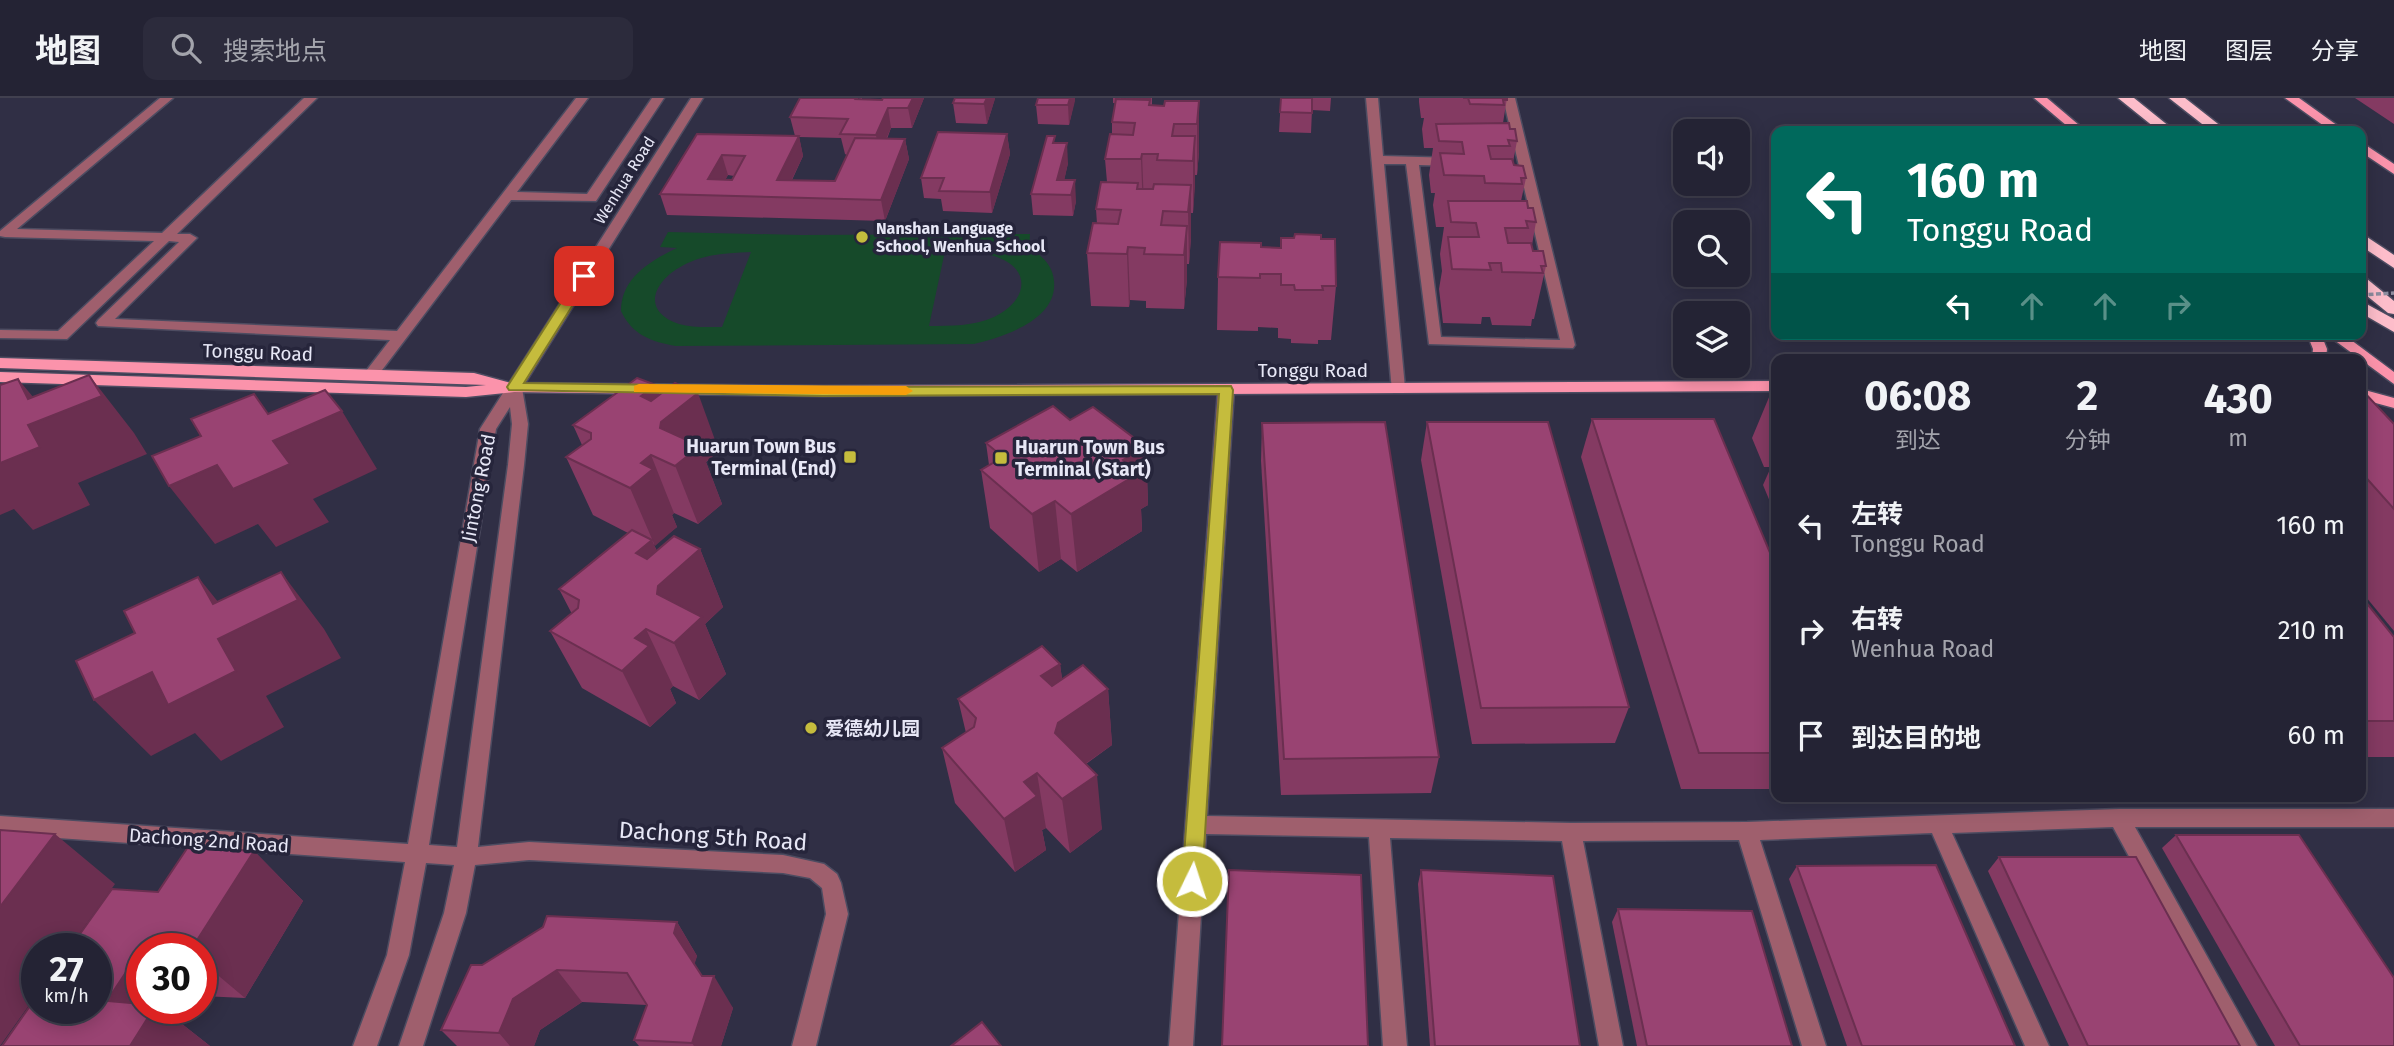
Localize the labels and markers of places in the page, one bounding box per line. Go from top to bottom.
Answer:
place label: Nanshan Language School, Wenhua School [876,219,1045,256]
marker: Nanshan Language School, Wenhua School [854,229,870,245]
pin [554,246,614,306]
place label: Huarun Town Bus Terminal (End) [686,435,836,480]
place label: Huarun Town Bus Terminal (Start) [1015,436,1165,481]
marker: Huarun Town Bus Terminal (End) [842,449,858,465]
marker: Huarun Town Bus Terminal (Start) [993,450,1009,466]
place label: 爱德幼儿园 [825,717,920,740]
marker: 爱德幼儿园 [803,720,819,736]

